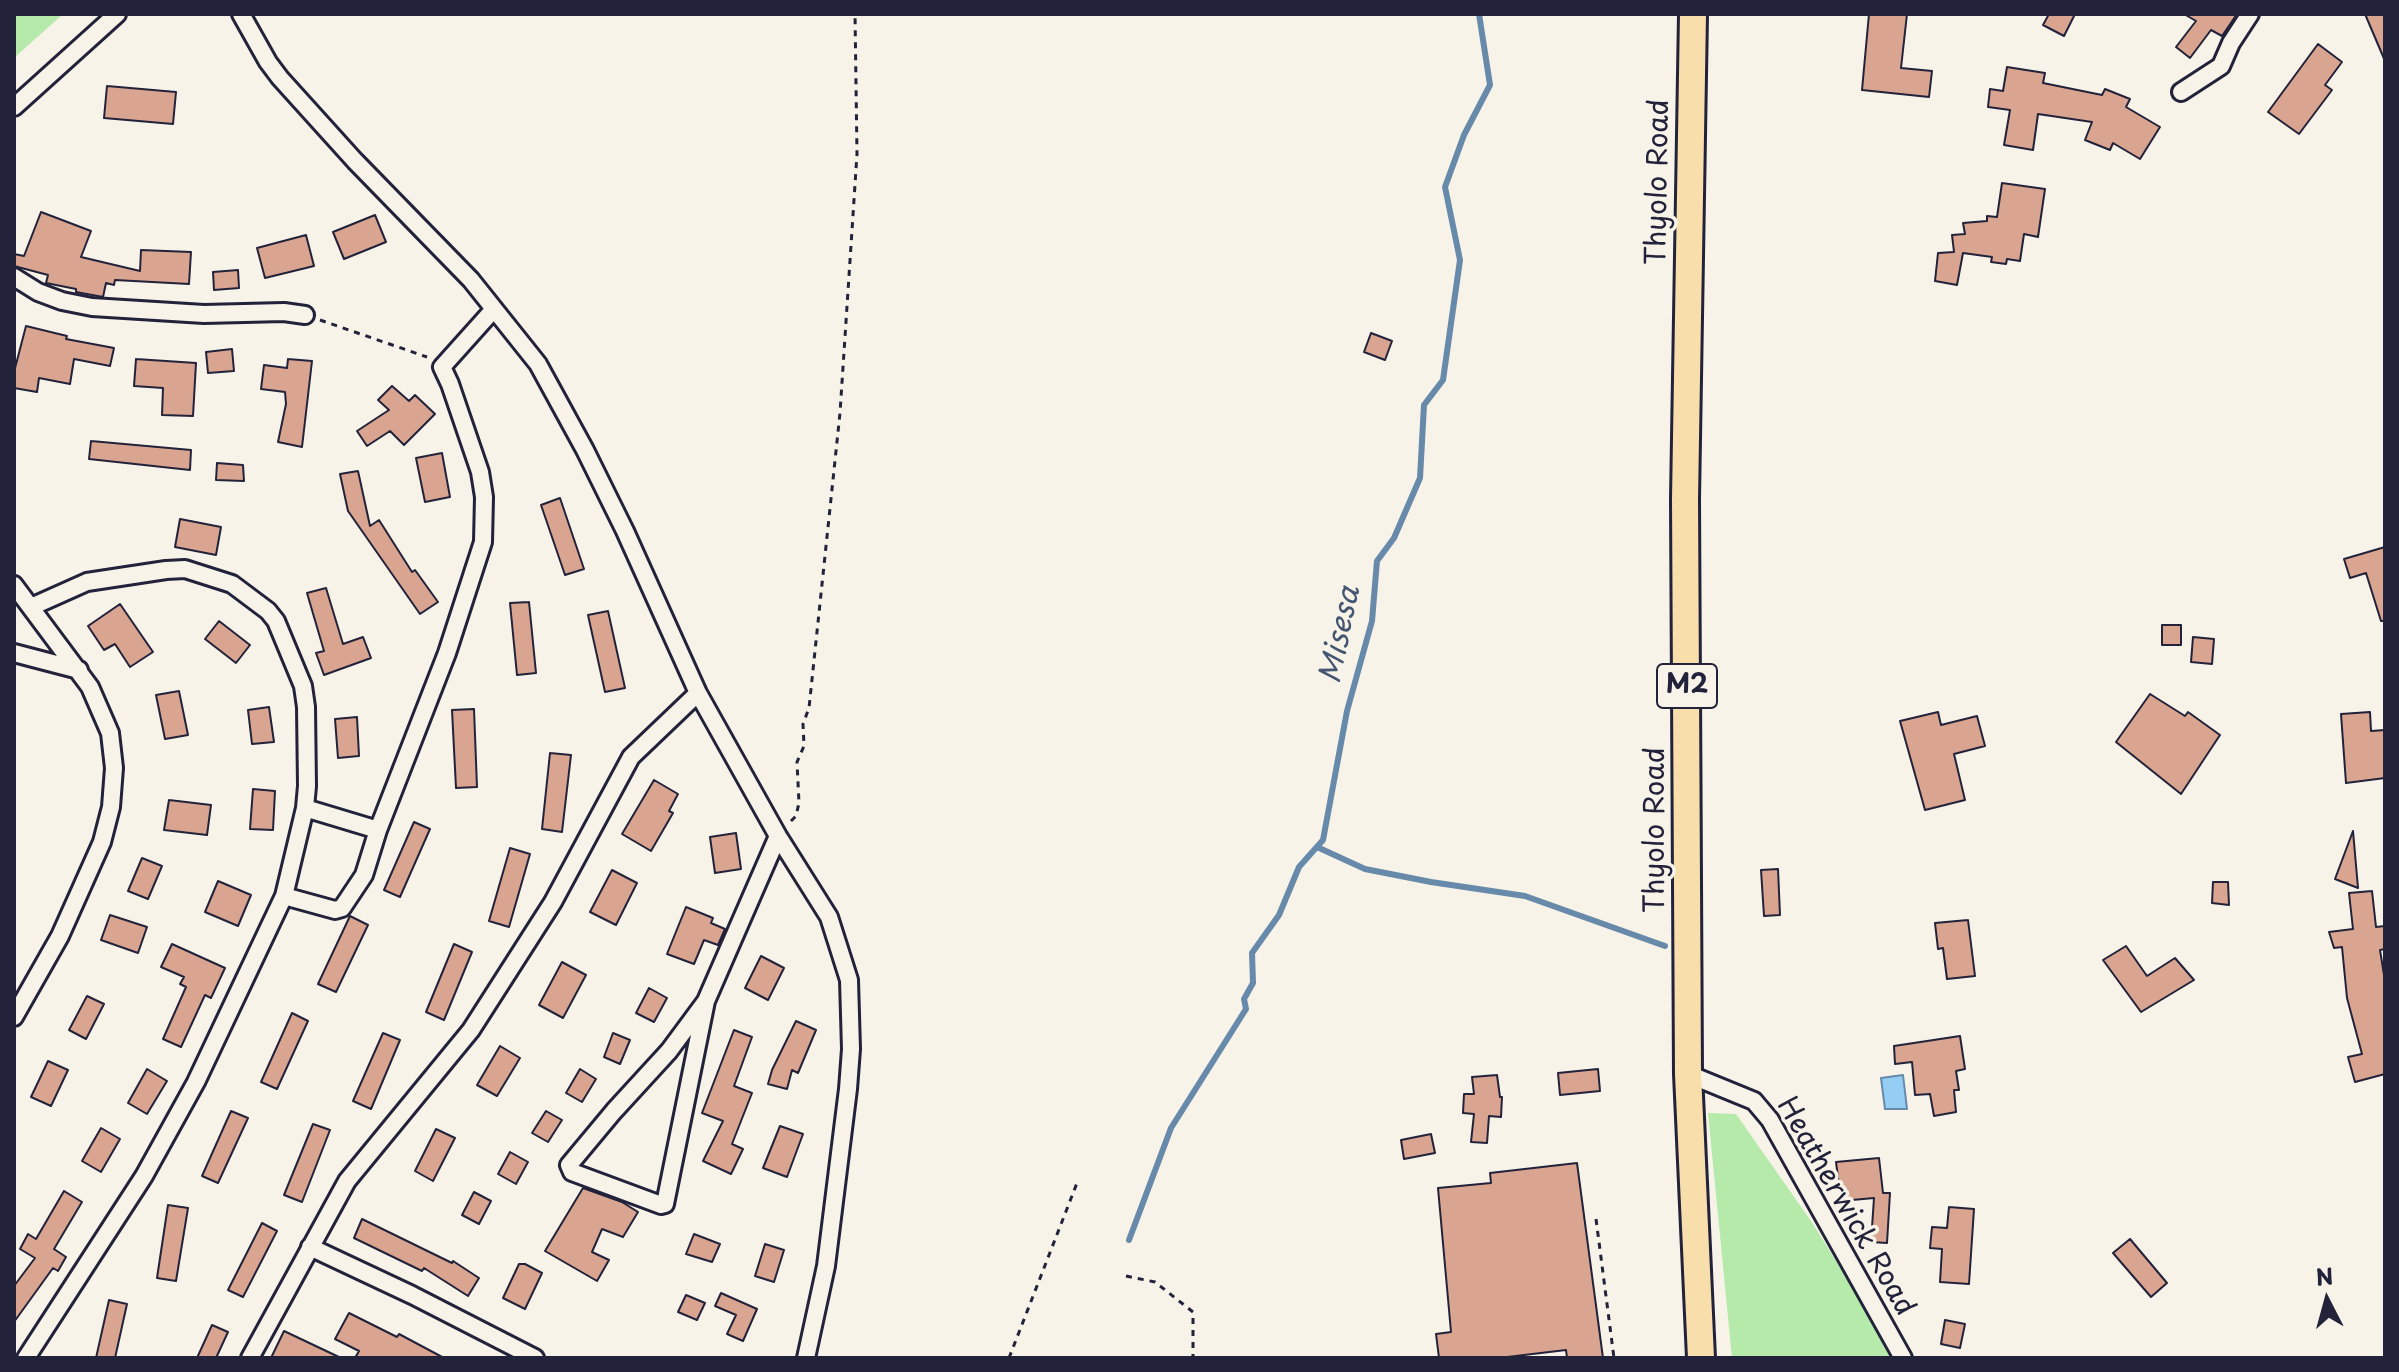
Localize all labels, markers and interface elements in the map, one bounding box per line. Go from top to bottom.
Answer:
street label: Thyolo Road [1641,99,1677,265]
water label: Misesa [1313,583,1369,687]
road number: M2 [1657,664,1717,708]
street label: Thyolo Road [1639,747,1673,913]
street label: Heatherwick Road [1769,1092,1921,1322]
text: N [2314,1258,2335,1293]
north arrow [2287,1260,2367,1340]

